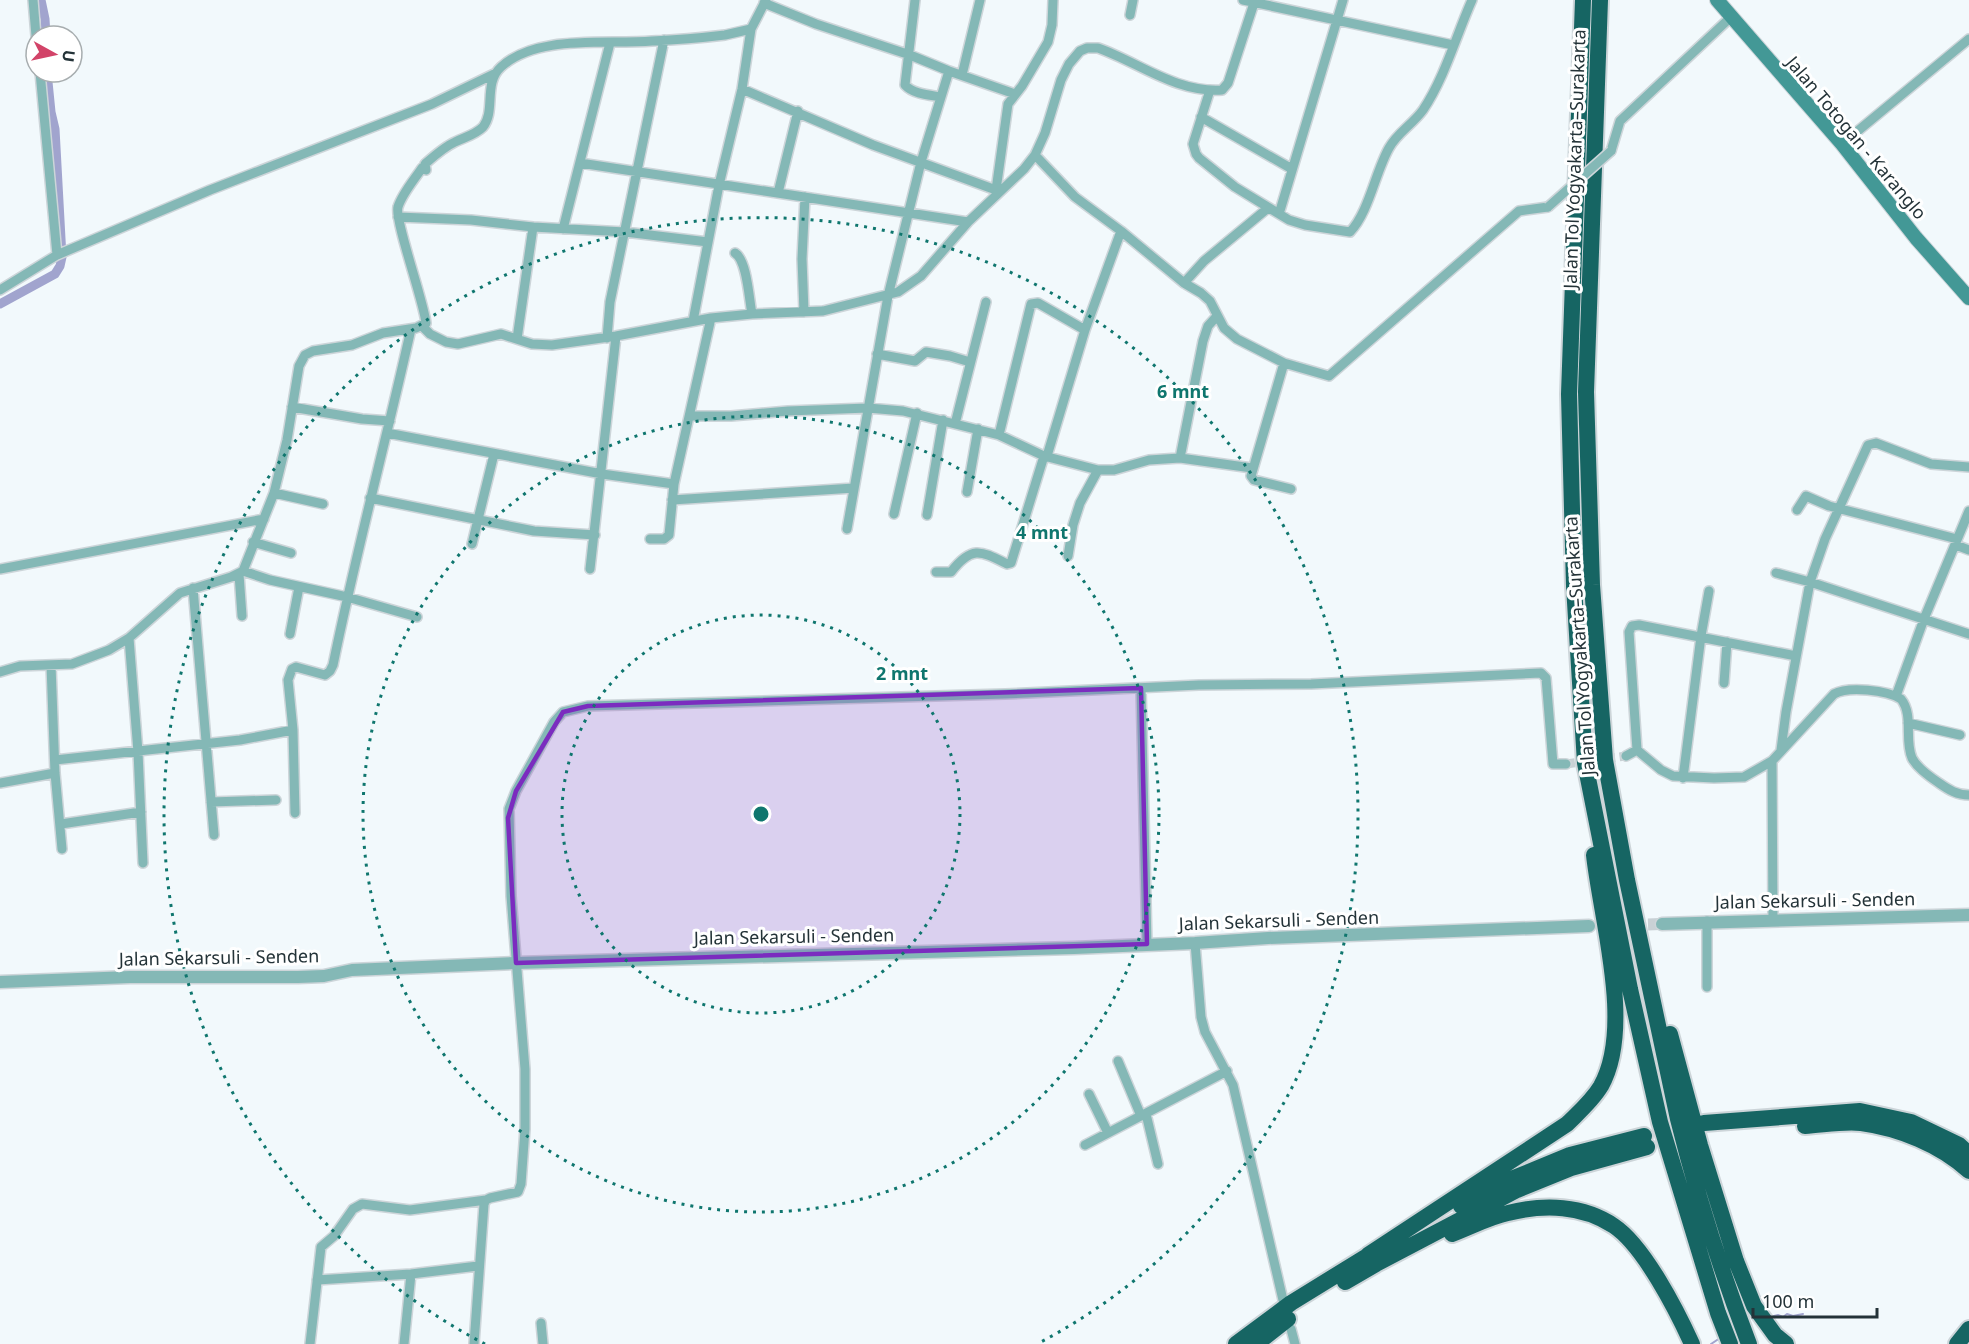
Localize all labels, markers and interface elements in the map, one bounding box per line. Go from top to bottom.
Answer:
north arrow [24,24,84,84]
street label: Jalan Tol Yogyakarta–Surakarta [1557,29,1591,291]
text: U [57,49,81,64]
street label: Jalan Totogan - Karanglo [1780,49,1932,224]
text: 6 mnt [1157,379,1209,403]
street label: Jalan Tol Yogyakarta–Surakarta [1558,516,1600,778]
text: 4 mnt [1016,520,1068,544]
text: 2 mnt [876,661,928,685]
centre of rings [751,804,771,824]
street label: Jalan Sekarsuli - Senden [1713,886,1915,914]
street label: Jalan Sekarsuli - Senden [1176,905,1380,936]
street label: Jalan Sekarsuli - Senden [692,922,894,950]
street label: Jalan Sekarsuli - Senden [117,943,319,971]
scale bar [1753,1281,1878,1319]
text: 100 m [1762,1289,1814,1313]

